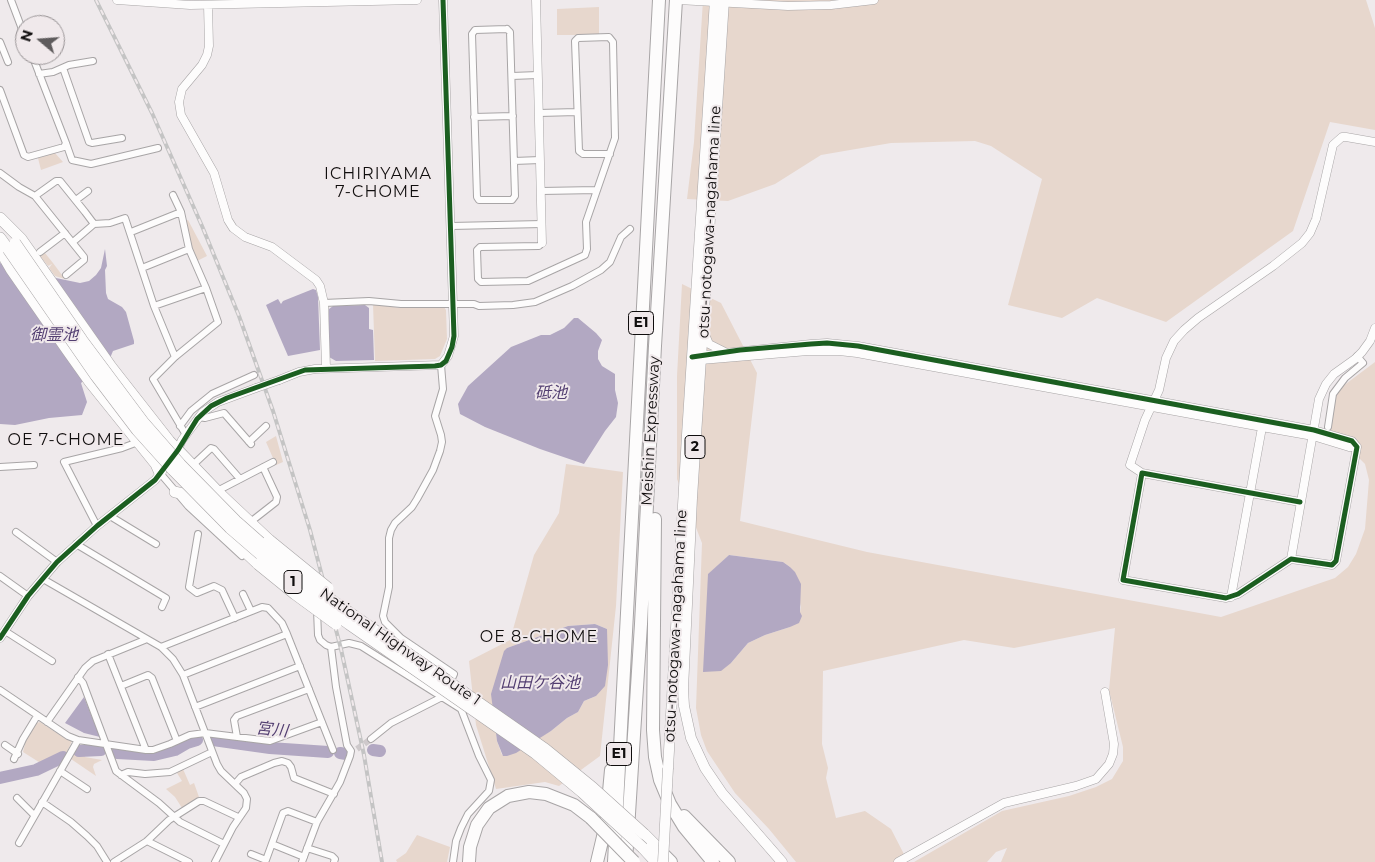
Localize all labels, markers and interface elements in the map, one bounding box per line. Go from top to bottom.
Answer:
north arrow [15,15,65,65]
text: N [16,28,37,44]
street label: otsu-notogawa-nagahama line [695,105,725,339]
district label: ICHIRIYAMA 7-CHOME [323,164,433,202]
road number: E1 [628,312,654,334]
water label: 御霊池 [30,325,78,345]
street label: Meishin Expressway [638,356,664,506]
water label: 砥池 [535,383,567,403]
district label: OE 7-CHOME [6,430,126,450]
road number: 2 [685,436,705,458]
street label: otsu-notogawa-nagahama line [661,509,691,743]
road number: 1 [284,570,302,594]
street label: National Highway Route 1 [316,585,484,709]
district label: OE 8-CHOME [478,627,600,647]
water label: 山田ケ谷池 [500,673,580,693]
water label: 宮川 [255,719,289,741]
road number: E1 [606,742,632,766]

